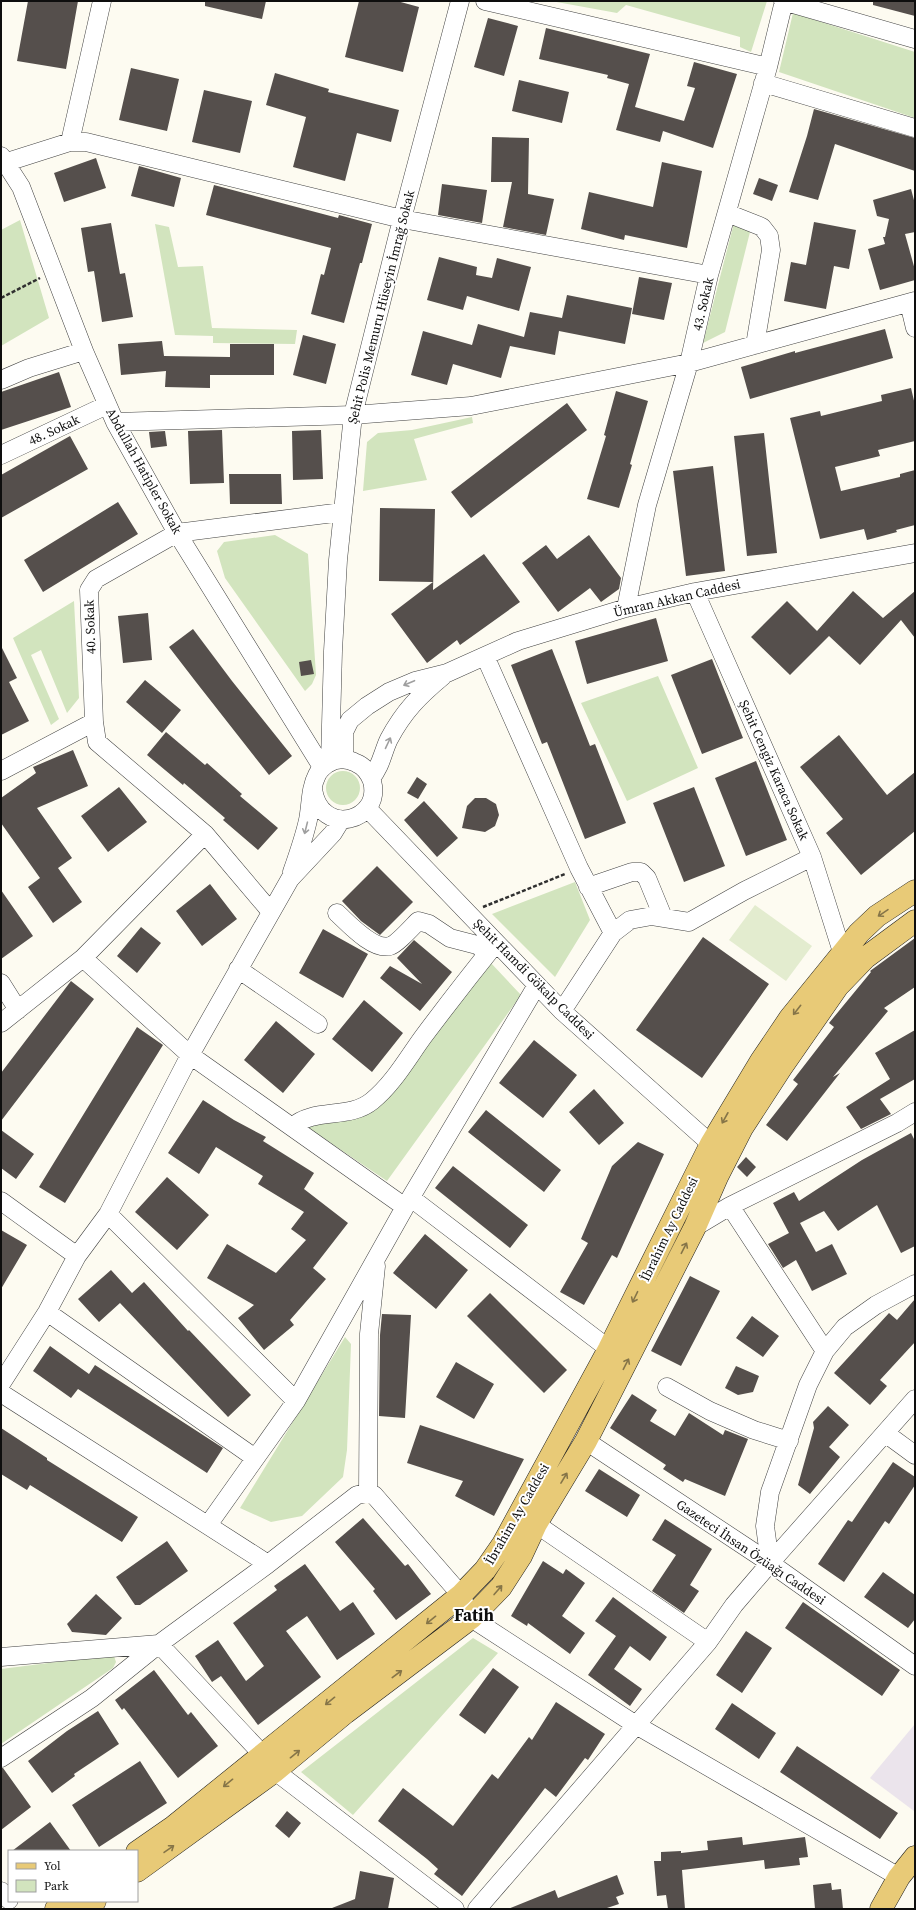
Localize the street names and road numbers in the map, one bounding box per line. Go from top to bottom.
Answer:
street label: Şehit Polis Memuru Hüseyin İmrağ Sokak [344,188,419,426]
street label: 43. Sokak [689,275,718,332]
street label: Abdullah Hatipler Sokak [102,405,186,538]
street label: 48. Sokak [26,410,83,449]
street label: Ümran Akkan Caddesi [612,575,742,621]
street label: 40. Sokak [81,599,99,654]
street label: Şehit Cengiz Karaca Sokak [735,697,813,844]
street label: Şehit Hamdi Gökalp Caddesi [470,915,598,1043]
street label: İbrahim Ay Caddesi [636,1174,702,1284]
street label: İbrahim Ay Caddesi [481,1460,553,1568]
street label: Gazeteci İhsan Özüağı Caddesi [673,1496,829,1608]

